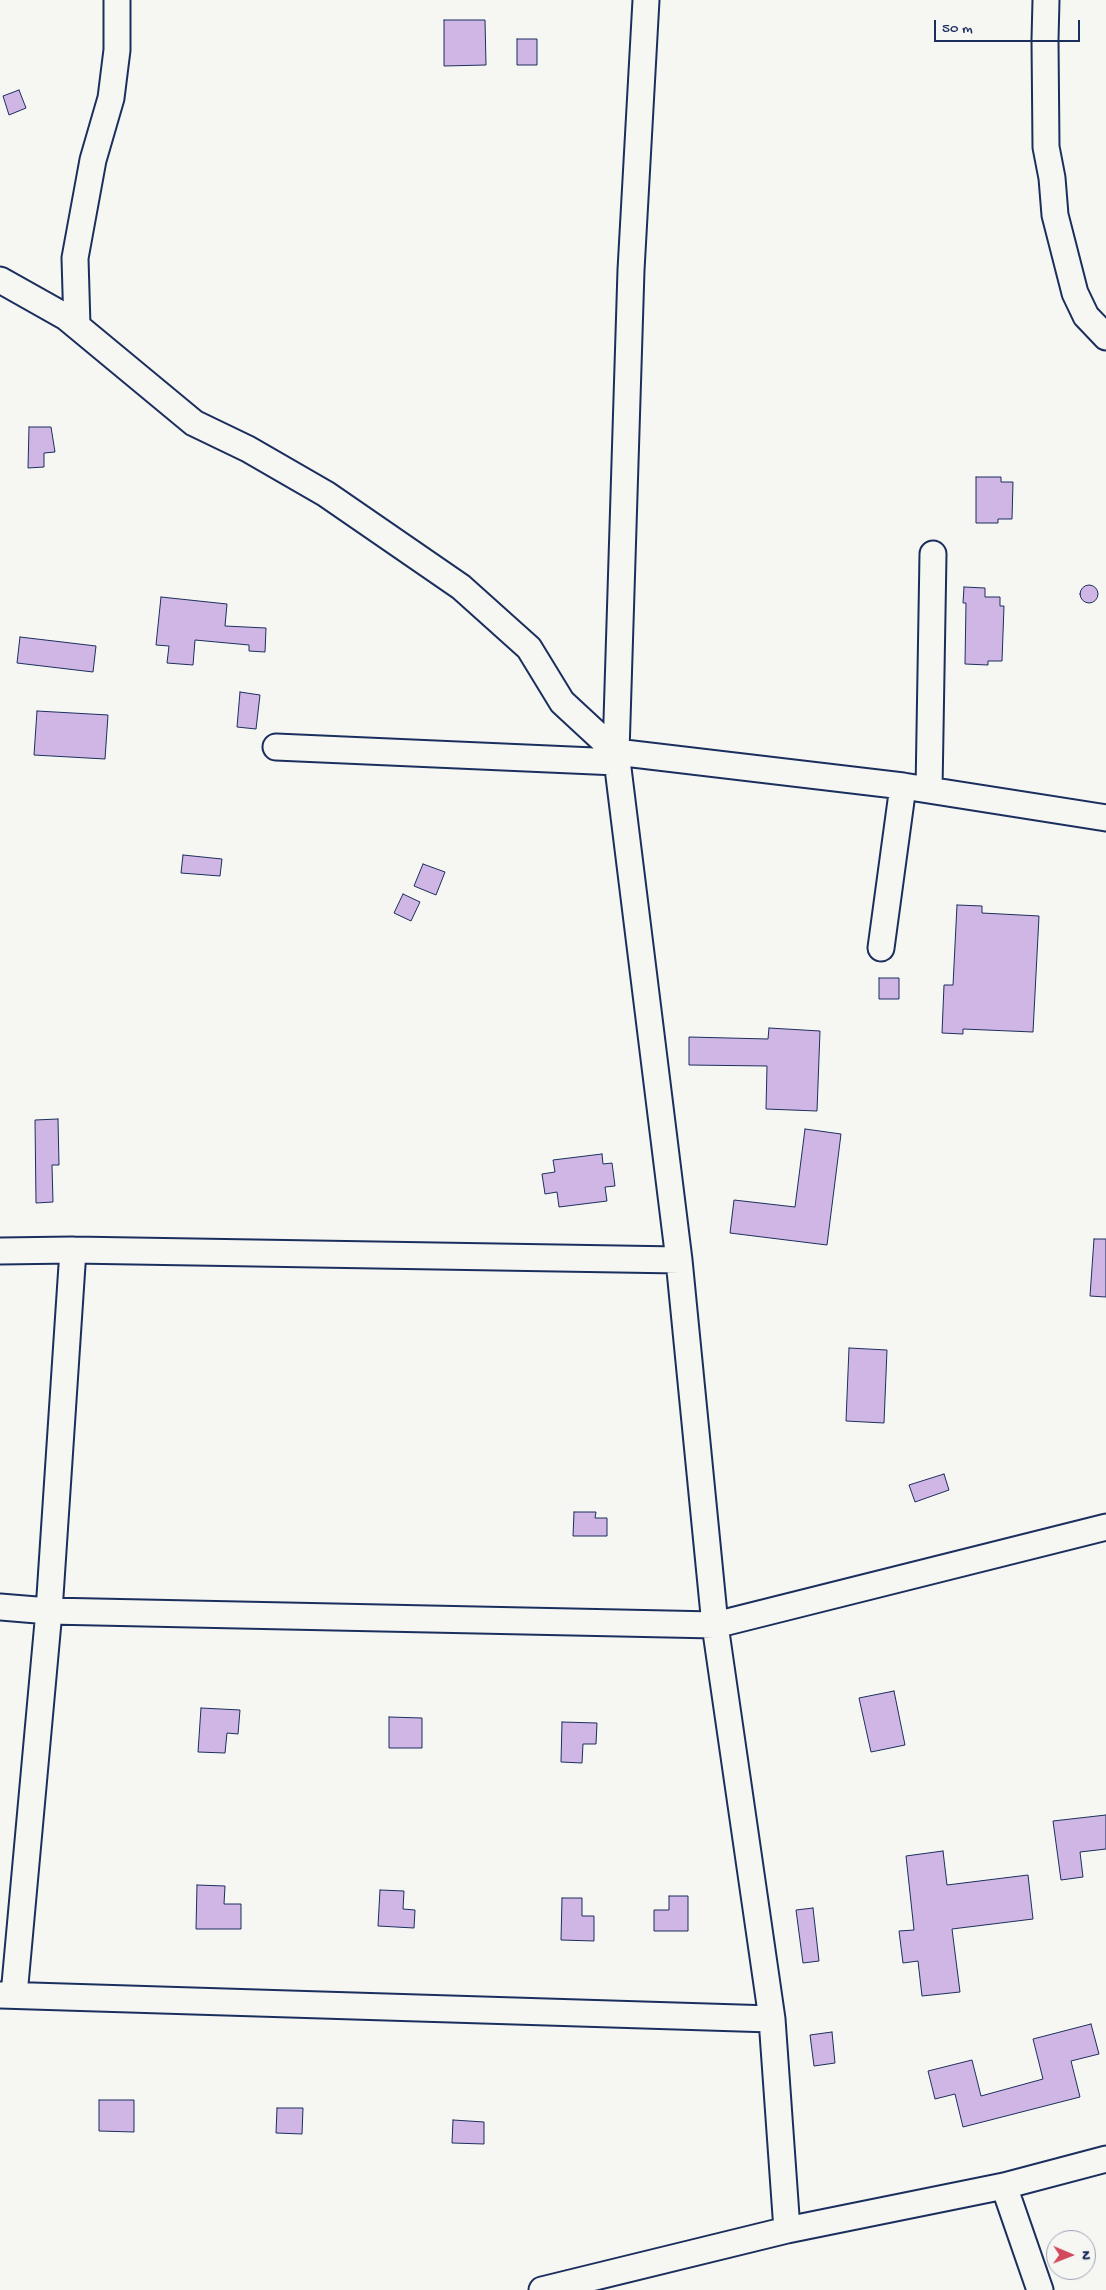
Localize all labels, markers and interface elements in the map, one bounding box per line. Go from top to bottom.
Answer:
scale bar [936,10,1082,42]
text: 50 m [942,20,973,38]
north arrow [1046,2230,1096,2280]
text: N [1077,2251,1094,2260]

